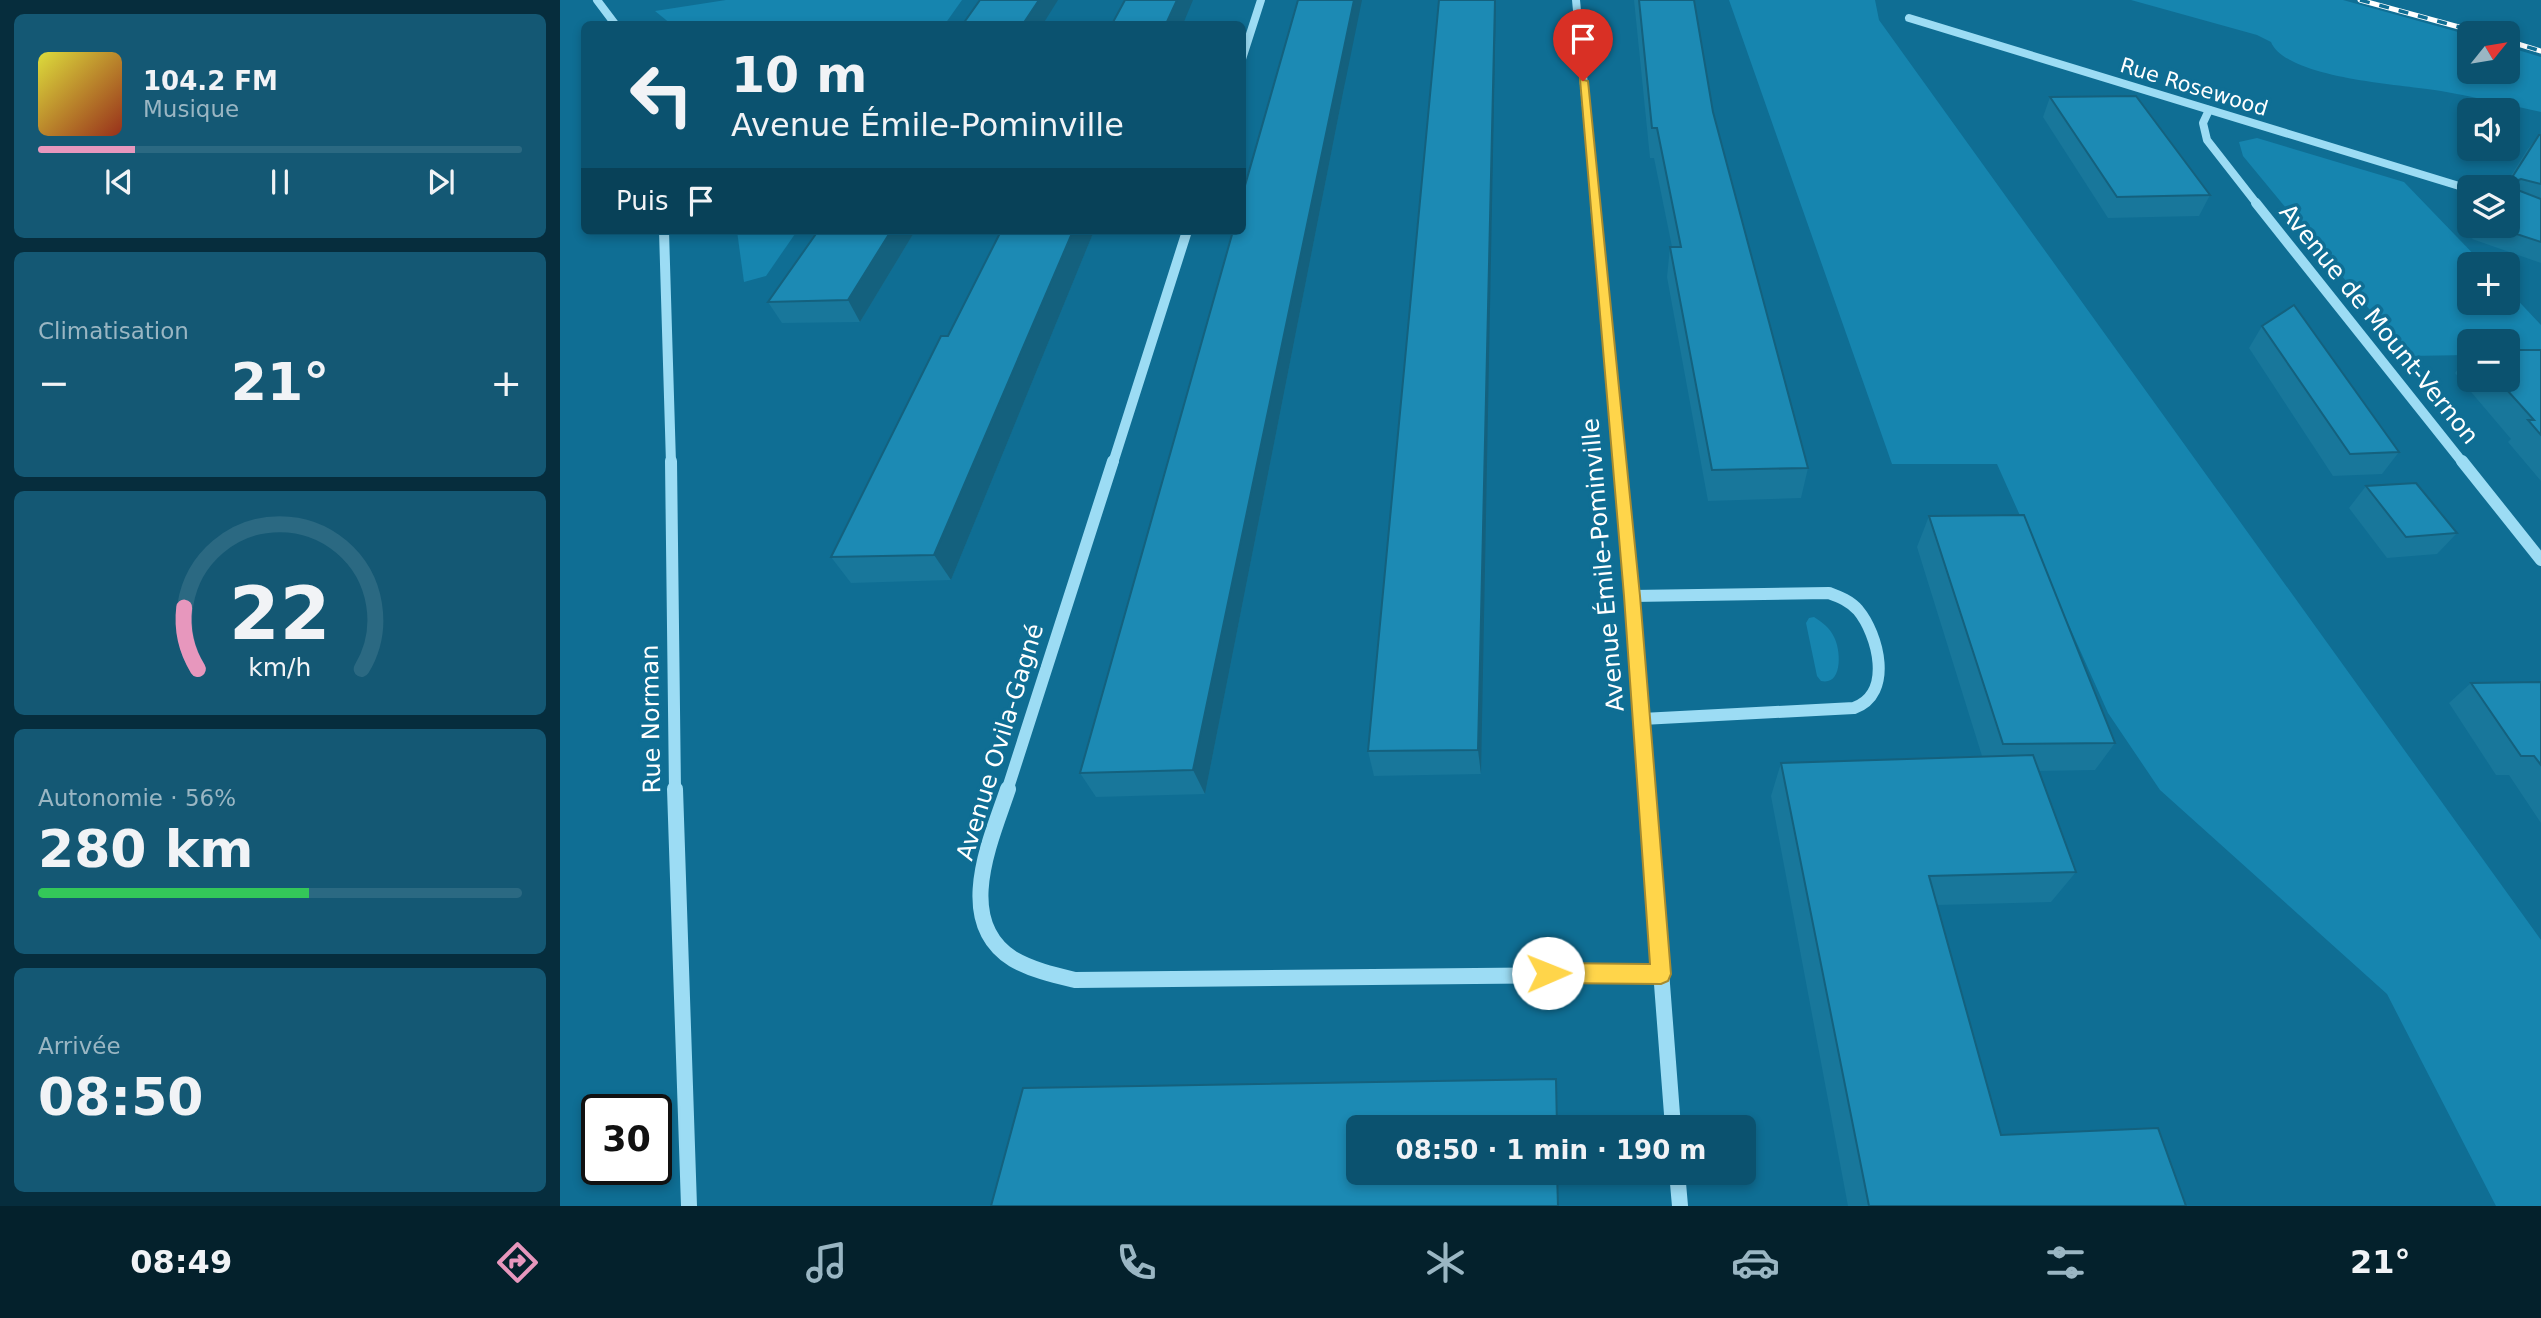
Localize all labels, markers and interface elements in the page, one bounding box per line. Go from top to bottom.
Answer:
pin [1553,9,1613,81]
icon: arrive [1564,20,1602,58]
north arrow [2457,21,2520,84]
map controls [2457,21,2520,392]
text: 10 m [731,47,867,104]
icon: left [616,49,707,140]
street label: Rue Rosewood [2117,53,2271,121]
text: 104.2 FM [143,66,278,96]
text: Musique [143,96,239,122]
button: sound [2457,98,2520,161]
text: Avenue Émile-Pominville [731,106,1124,144]
icon: previous [100,163,138,201]
icon: pause [261,163,299,201]
icon: next [422,163,460,201]
button: layers [2457,175,2520,238]
icon: arrive [682,182,720,220]
text: Puis [616,186,668,216]
street label: Avenue de Mount-Vernon [2273,198,2485,450]
button: + [2457,252,2520,315]
text: Climatisation [38,318,189,344]
button: − [2457,329,2520,392]
text: 21° [231,352,329,412]
text: − [38,361,70,405]
text: + [490,361,522,405]
street label: Avenue Émile-Pominville [1575,417,1630,713]
text: 22 [229,571,331,656]
street label: Avenue Ovila-Gagné [951,620,1049,864]
street label: Rue Norman [636,644,666,794]
text: km/h [248,653,312,682]
text: Autonomie · 56% [38,785,236,811]
text: 280 km [38,819,253,879]
position arrow [1511,936,1585,1010]
text: Arrivée [38,1033,121,1059]
text: 08:50 [38,1067,204,1127]
speed limit sign: 30 [581,1094,672,1185]
text: 08:50 · 1 min · 190 m [1396,1135,1706,1165]
icon: directions [493,1238,542,1287]
icon: music [802,1238,851,1287]
icon: phone [1112,1238,1161,1287]
icon: climate [1421,1238,1470,1287]
icon: car [1731,1238,1780,1287]
icon: filters [2041,1238,2090,1287]
text: 08:49 [130,1243,232,1281]
text: 21° [2350,1243,2411,1281]

